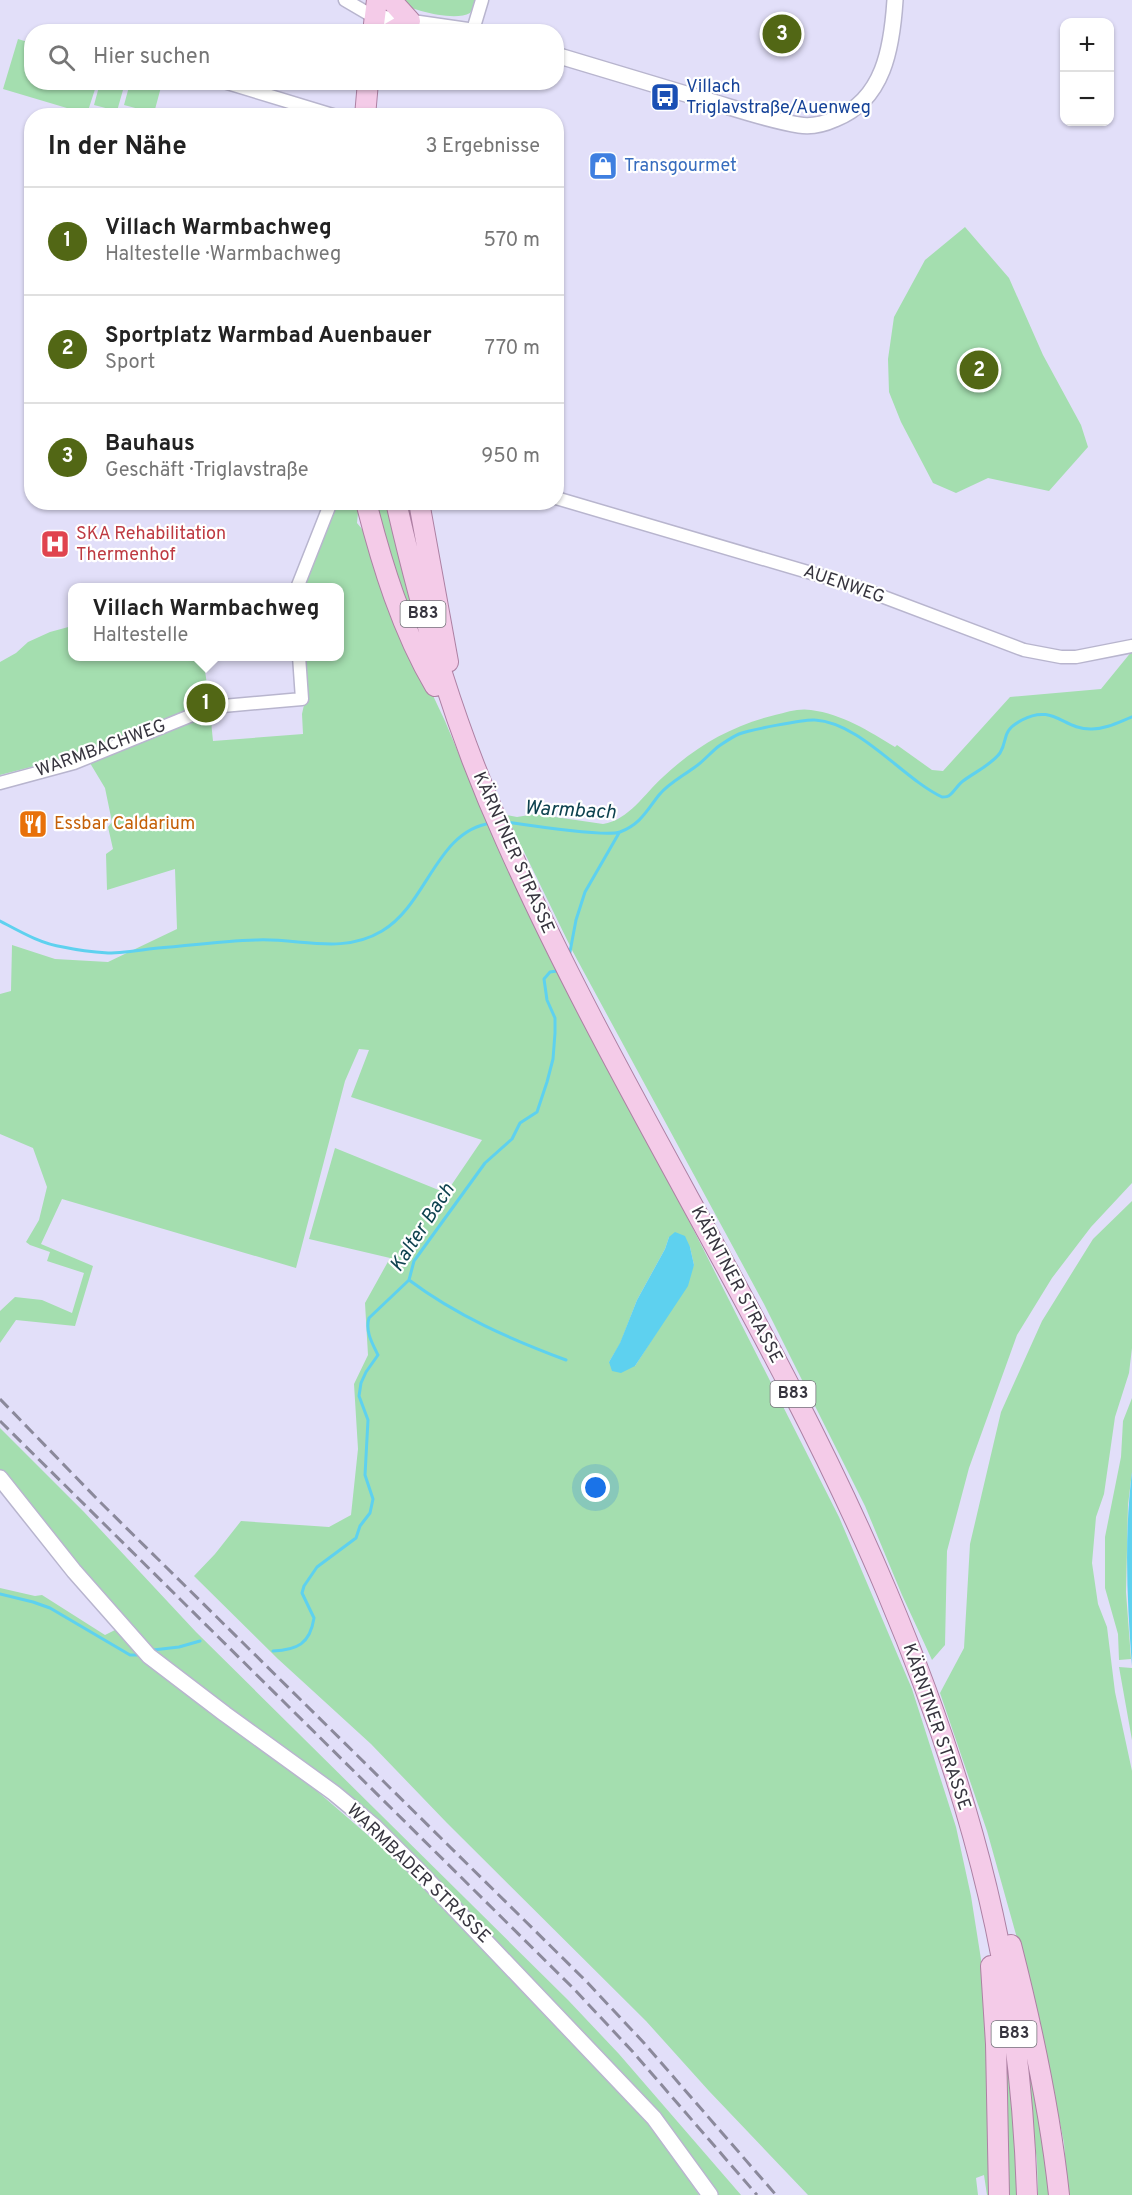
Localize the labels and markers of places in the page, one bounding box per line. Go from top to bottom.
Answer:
pin: 3 [762,12,802,57]
place label: Villach Triglavstraße/Auenweg [686,76,871,120]
bus stop icon: Villach Triglavstraße/Auenweg [649,81,681,113]
shop icon: Transgourmet [587,150,619,182]
place label: Transgourmet [624,155,737,178]
pin: 2 [960,348,998,392]
place label: SKA Rehabilitation Thermenhof [76,523,226,567]
hospital icon: SKA Rehabilitation Thermenhof [39,528,71,560]
pin: 1 [186,680,226,726]
restaurant icon: Essbar Caldarium [17,808,49,840]
place label: Essbar Caldarium [54,813,195,836]

